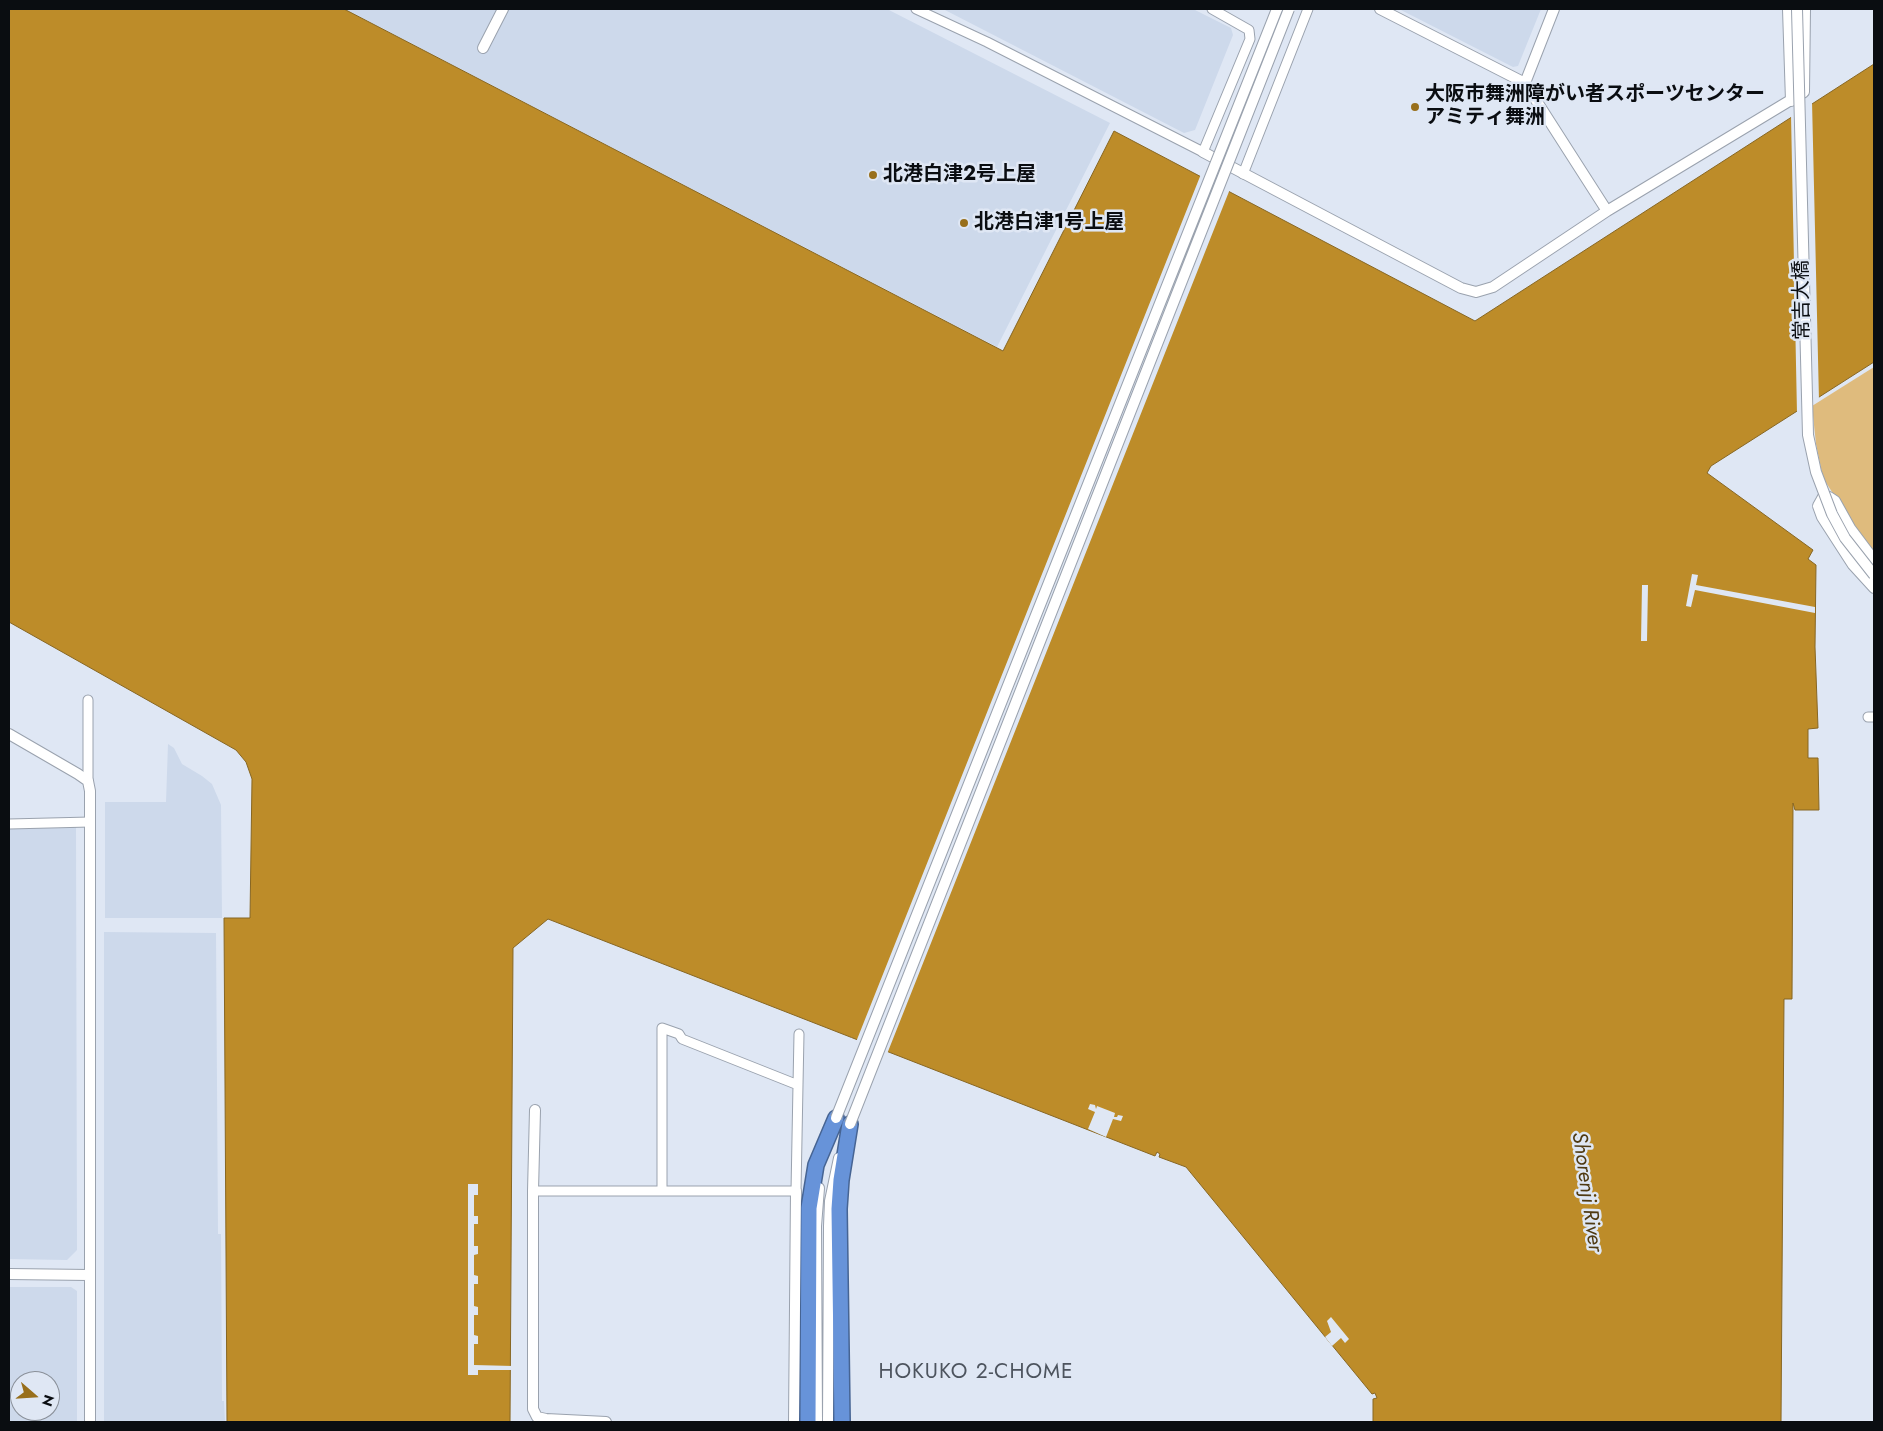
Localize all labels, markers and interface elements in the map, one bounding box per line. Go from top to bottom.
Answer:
place label: 大阪市舞洲障がい者スポーツセンター アミティ舞洲 [1425,83,1765,130]
marker: 大阪市舞洲障がい者スポーツセンター アミティ舞洲 [1409,101,1421,113]
place label: 北港白津2号上屋 [883,163,1036,187]
marker: 北港白津2号上屋 [867,169,879,181]
place label: 北港白津1号上屋 [974,211,1124,235]
marker: 北港白津1号上屋 [958,217,970,229]
street label: 常吉大橋 [1790,260,1816,340]
water label: Shorenji River [1565,1131,1607,1253]
district label: HOKUKO 2-CHOME [877,1360,1075,1386]
north arrow [10,1371,60,1421]
text: N [37,1392,60,1409]

